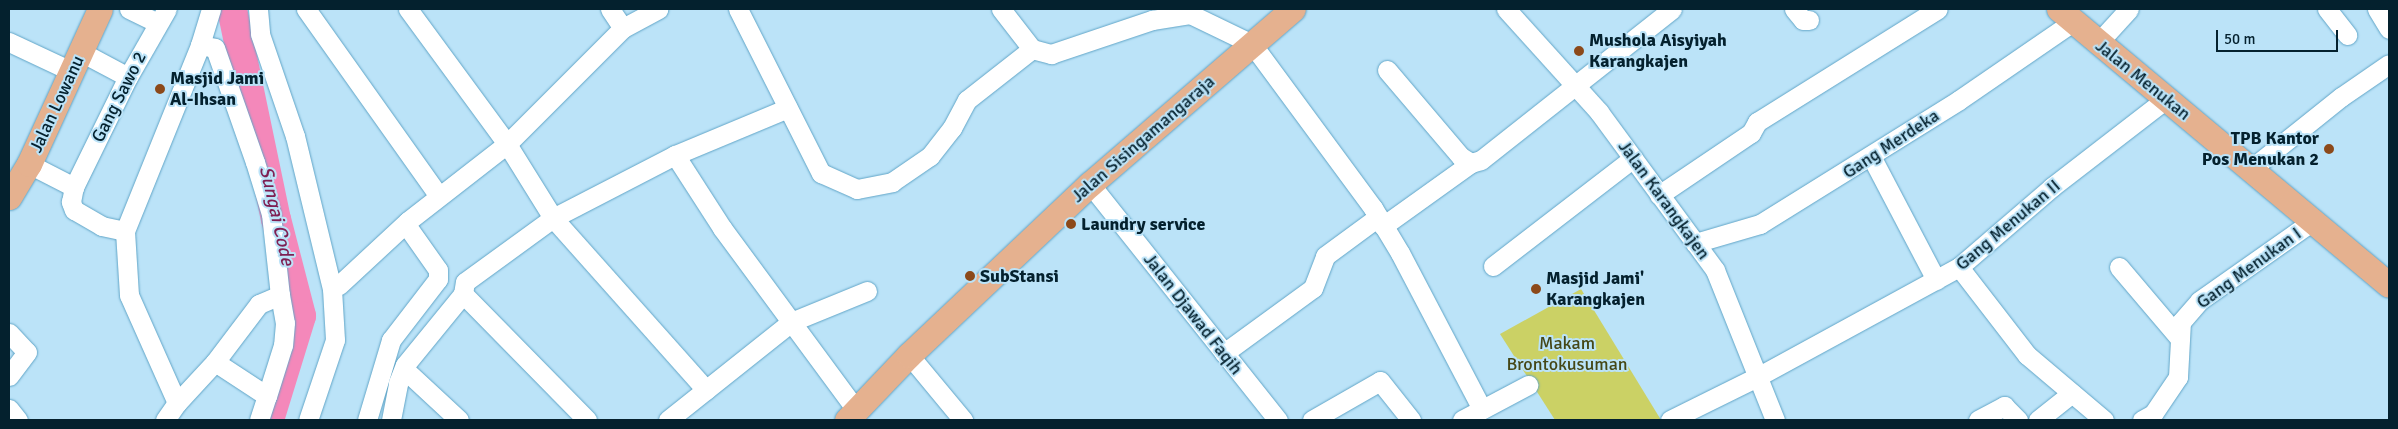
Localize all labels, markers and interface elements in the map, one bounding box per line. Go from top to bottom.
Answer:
scale bar [2218,20,2340,52]
place label: Mushola Aisyiyah Karangkajen [1589,30,1727,72]
text: 50 m [2224,30,2255,48]
street label: Jalan Menukan [2091,35,2195,125]
marker: Mushola Aisyiyah Karangkajen [1573,45,1585,57]
street label: Gang Sawo 2 [87,48,151,146]
street label: Jalan Lowanu [25,52,89,156]
place label: Masjid Jami Al-Ihsan [170,68,264,110]
street label: Jalan Sisingamangaraja [1067,71,1219,207]
marker: Masjid Jami Al-Ihsan [154,83,166,95]
street label: Gang Merdeka [1839,105,1943,183]
place label: TPB Kantor Pos Menukan 2 [2202,128,2319,170]
street label: Jalan Karangkajen [1614,136,1714,264]
marker: TPB Kantor Pos Menukan 2 [2323,143,2335,155]
water label: Sungai Code [254,164,298,268]
street label: Gang Menukan II [1951,175,2065,275]
place label: Laundry service [1081,213,1205,235]
marker: Laundry service [1065,218,1077,230]
street label: Gang Menukan I [2192,223,2306,313]
street label: Jalan Djawad Faqih [1139,249,1247,379]
place label: SubStansi [980,265,1059,287]
place label: Masjid Jami' Karangkajen [1546,268,1645,310]
marker: SubStansi [964,270,976,282]
marker: Masjid Jami' Karangkajen [1530,283,1542,295]
park label: Makam Brontokusuman [1506,333,1628,376]

